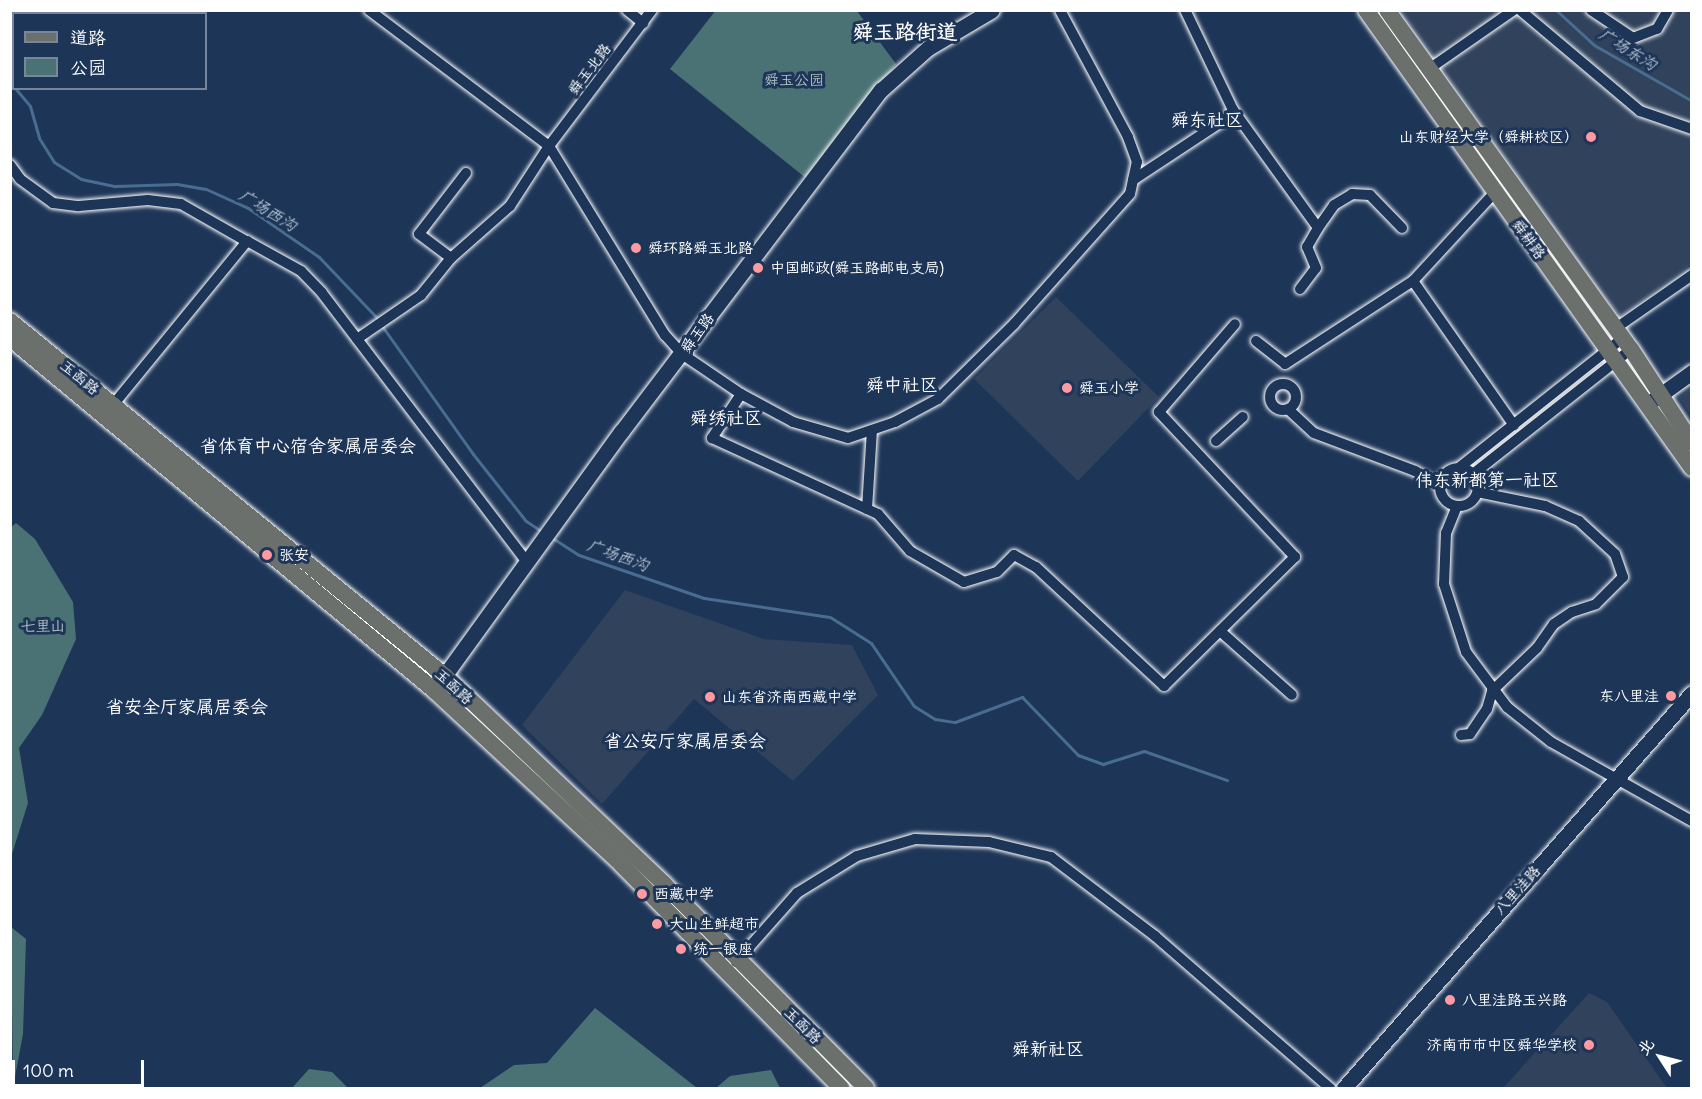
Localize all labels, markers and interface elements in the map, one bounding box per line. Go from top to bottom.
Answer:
legend [12,12,207,90]
district label: 舜玉路街道 [853,19,957,45]
water label: 广场东沟 [1596,24,1660,74]
text: 道路 [70,26,106,49]
street label: 舜玉北路 [564,40,614,98]
text: 公园 [70,56,106,79]
park label: 舜玉公园 [764,71,824,89]
district label: 舜东社区 [1171,109,1243,131]
place label: 山东财经大学（舜耕校区） [1399,128,1579,146]
marker: 山东财经大学（舜耕校区） [1584,130,1598,144]
water label: 广场西沟 [236,185,300,235]
street label: 舜耕路 [1508,216,1550,262]
place label: 舜环路舜玉北路 [648,239,753,257]
marker: 舜环路舜玉北路 [629,241,643,255]
place label: 中国邮政(舜玉路邮电支局) [770,259,944,277]
marker: 中国邮政(舜玉路邮电支局) [751,261,765,275]
street label: 舜玉路 [676,310,718,356]
street label: 玉函路 [57,356,103,398]
district label: 舜中社区 [866,374,938,396]
place label: 舜玉小学 [1079,379,1139,397]
marker: 舜玉小学 [1060,381,1074,395]
district label: 舜绣社区 [690,407,762,429]
district label: 省体育中心宿舍家属居委会 [200,435,416,457]
district label: 伟东新都第一社区 [1415,469,1559,491]
water label: 广场西沟 [585,535,651,575]
place label: 张安 [279,546,309,564]
marker: 张安 [260,548,274,562]
park label: 七里山 [21,617,65,635]
street label: 玉函路 [431,664,477,708]
place label: 东八里洼 [1599,687,1659,705]
place label: 山东省济南西藏中学 [722,688,857,706]
marker: 东八里洼 [1664,689,1678,703]
marker: 山东省济南西藏中学 [703,690,717,704]
district label: 省安全厅家属居委会 [106,696,268,718]
district label: 省公安厅家属居委会 [604,730,766,752]
street label: 八里洼路 [1490,862,1544,918]
place label: 西藏中学 [654,885,714,903]
marker: 西藏中学 [635,887,649,901]
place label: 大山生鲜超市 [669,915,759,933]
marker: 大山生鲜超市 [650,917,664,931]
place label: 统一银座 [693,940,753,958]
marker: 统一银座 [674,942,688,956]
place label: 八里洼路玉兴路 [1462,991,1567,1009]
marker: 八里洼路玉兴路 [1443,993,1457,1007]
street label: 玉函路 [781,1003,825,1047]
north arrow [1630,1027,1690,1087]
text: 北 [1633,1034,1658,1059]
place label: 济南市市中区舜华学校 [1427,1036,1577,1054]
district label: 舜新社区 [1012,1038,1084,1060]
marker: 济南市市中区舜华学校 [1582,1038,1596,1052]
scale bar [15,1048,147,1086]
text: 100 m [23,1059,74,1082]

